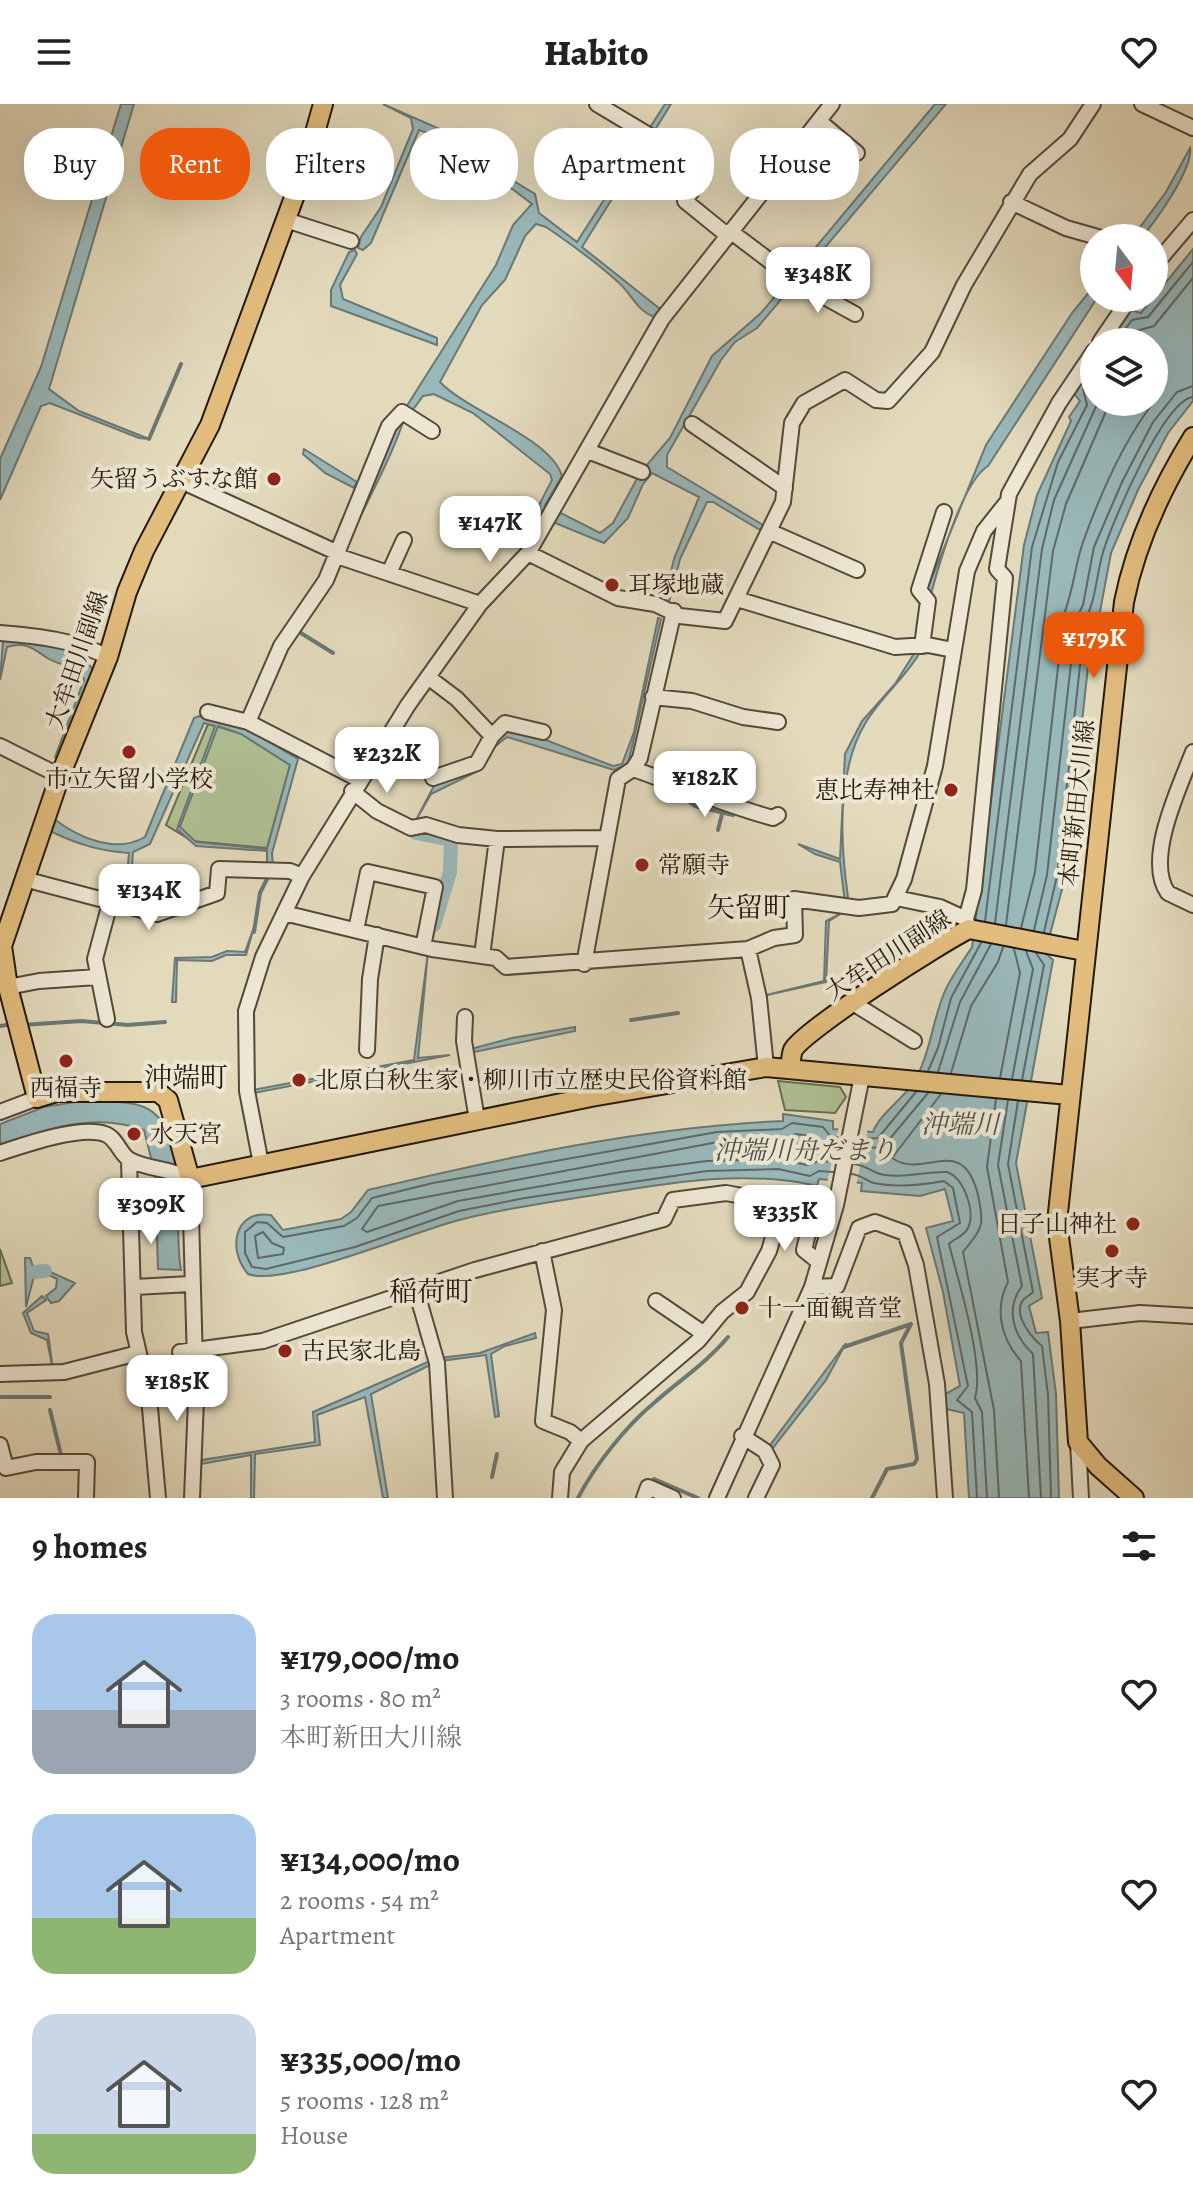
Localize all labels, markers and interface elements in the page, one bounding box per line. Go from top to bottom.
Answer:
text: Habito [544,28,649,77]
icon: menu [32,30,76,74]
icon: heart [1117,30,1161,74]
chip: Buy [24,128,124,200]
chip: Rent [140,128,250,200]
chip: Filters [266,128,394,200]
chip: New [410,128,518,200]
chip: Apartment [534,128,714,200]
chip: House [730,128,859,200]
north arrow [1080,224,1168,312]
map controls [1080,224,1168,416]
pin: ¥348K [762,247,874,315]
text: ¥348K [784,255,852,290]
button: layers [1080,328,1168,416]
place label: 矢留うぶすな館 [90,463,258,495]
marker: 矢留うぶすな館 [265,470,283,488]
pin: ¥147K [434,496,546,564]
text: ¥147K [458,504,522,539]
place label: 耳塚地蔵 [628,569,724,601]
marker: 耳塚地蔵 [603,576,621,594]
street label: 大牟田川副線 [38,587,116,733]
pin: ¥179K [1038,612,1150,680]
text: ¥179K [1062,620,1126,655]
street label: 本町新田大川線 [1052,718,1102,888]
pin: ¥232K [331,727,443,795]
text: ¥232K [353,735,421,770]
marker: 市立矢留小学校 [120,743,138,761]
pin: ¥182K [649,751,761,819]
text: ¥182K [672,759,738,794]
place label: 市立矢留小学校 [45,763,213,795]
place label: 恵比寿神社 [815,774,935,806]
marker: 恵比寿神社 [942,781,960,799]
place label: 常願寺 [658,849,730,881]
marker: 常願寺 [633,856,651,874]
pin: ¥134K [93,864,205,932]
text: ¥134K [117,872,181,907]
district label: 矢留町 [707,889,791,927]
street label: 大牟田川副線 [819,902,957,1008]
marker: 西福寺 [57,1052,75,1070]
district label: 沖端町 [144,1059,228,1097]
place label: 北原白秋生家・柳川市立歴史民俗資料館 [315,1064,747,1096]
marker: 北原白秋生家・柳川市立歴史民俗資料館 [290,1071,308,1089]
place label: 西福寺 [30,1072,102,1104]
water label: 沖端川 [921,1107,1002,1142]
place label: 水天宮 [150,1118,222,1150]
marker: 水天宮 [125,1125,143,1143]
water label: 沖端川舟だまり [714,1133,896,1168]
pin: ¥309K [95,1178,207,1246]
pin: ¥335K [729,1185,841,1253]
text: ¥309K [117,1186,185,1221]
text: ¥335K [752,1193,818,1228]
place label: 日子山神社 [997,1208,1117,1240]
marker: 日子山神社 [1124,1215,1142,1233]
marker: 実才寺 [1103,1242,1121,1260]
place label: 実才寺 [1076,1262,1148,1294]
district label: 稲荷町 [389,1273,473,1311]
place label: 十一面観音堂 [758,1292,902,1324]
marker: 十一面観音堂 [733,1299,751,1317]
place label: 古民家北島 [301,1335,421,1367]
marker: 古民家北島 [276,1342,294,1360]
pin: ¥185K [121,1355,233,1423]
text: ¥185K [145,1363,209,1398]
text: 9 homes [32,1523,148,1570]
icon: filters [1117,1524,1161,1568]
text: ¥179,000/mo [280,1634,460,1681]
icon: home [96,1646,192,1742]
icon: heart [1117,1672,1161,1716]
text: 3 rooms · 80 m² [280,1681,441,1716]
text: 本町新田大川線 [280,1720,462,1755]
text: ¥134,000/mo [280,1836,460,1883]
icon: home [96,1846,192,1942]
icon: heart [1117,1872,1161,1916]
text: 2 rooms · 54 m² [280,1883,439,1918]
text: Apartment [280,1918,395,1953]
text: ¥335,000/mo [280,2036,461,2083]
icon: home [96,2046,192,2142]
icon: heart [1117,2072,1161,2116]
text: 5 rooms · 128 m² [280,2083,449,2118]
text: House [280,2118,348,2153]

